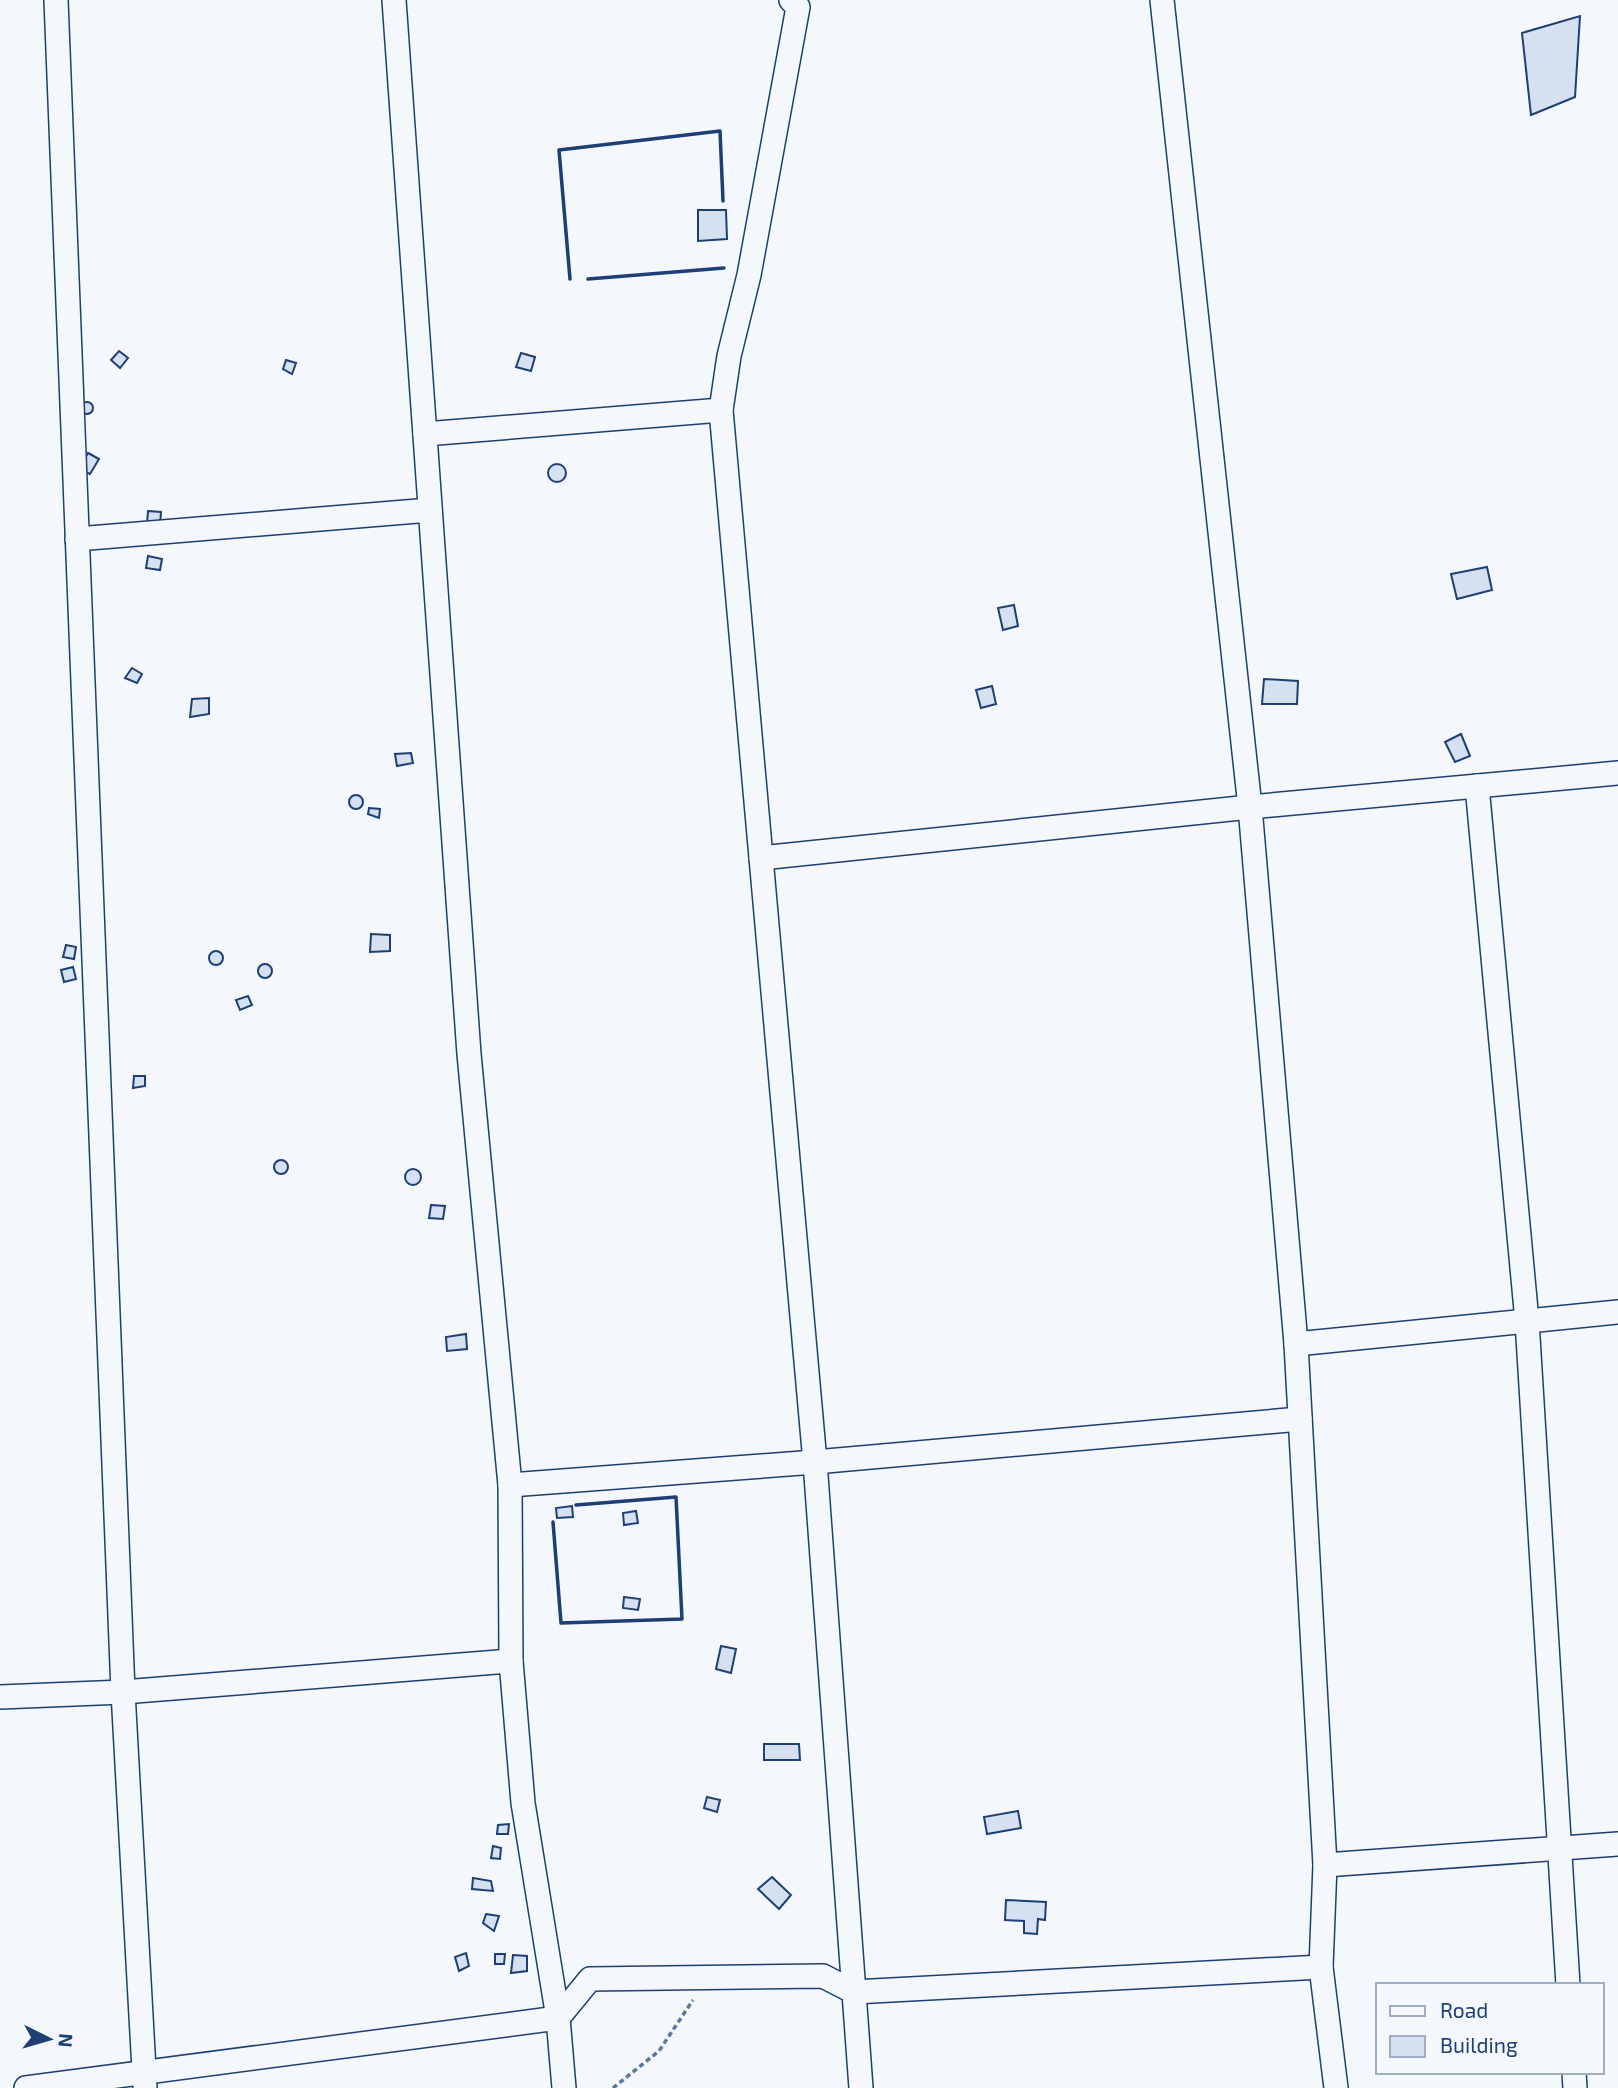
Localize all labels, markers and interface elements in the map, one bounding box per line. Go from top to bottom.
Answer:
legend [1376,1983,1604,2074]
text: Road [1440,1997,1488,2022]
north arrow [14,2004,84,2074]
text: Building [1440,2032,1518,2057]
text: N [54,2033,78,2048]

